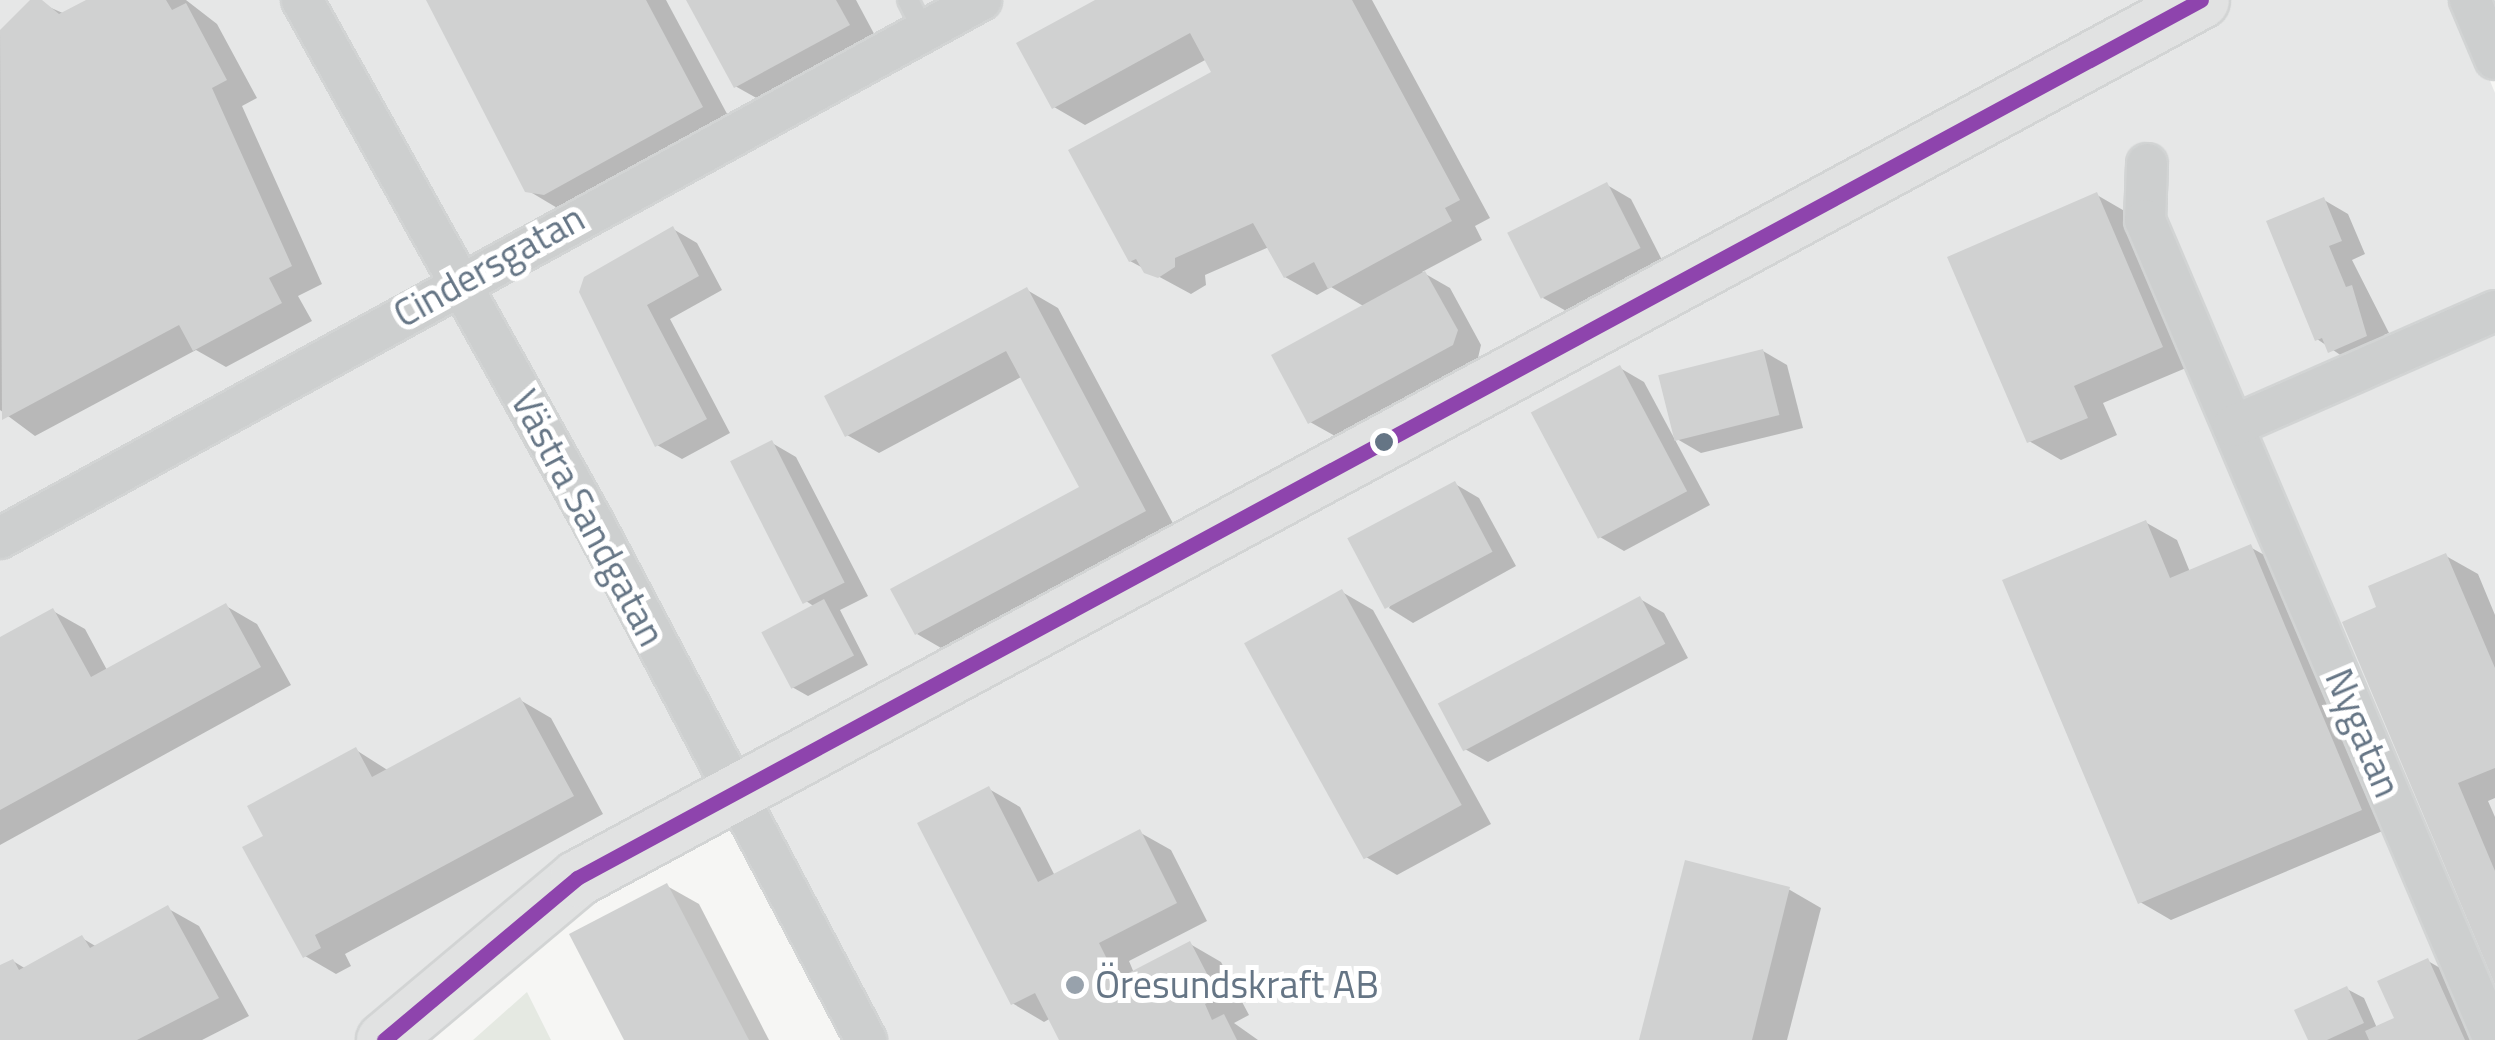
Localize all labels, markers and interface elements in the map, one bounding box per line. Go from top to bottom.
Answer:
street label: Cindersgatan [386,195,592,337]
street label: Västra Sandgatan [501,382,675,654]
unlabelled marker [1374,432,1394,452]
street label: Nygatan [2316,662,2410,804]
place label: Öresundskraft AB [1095,962,1379,1008]
marker: Öresundskraft AB [1064,974,1086,996]

